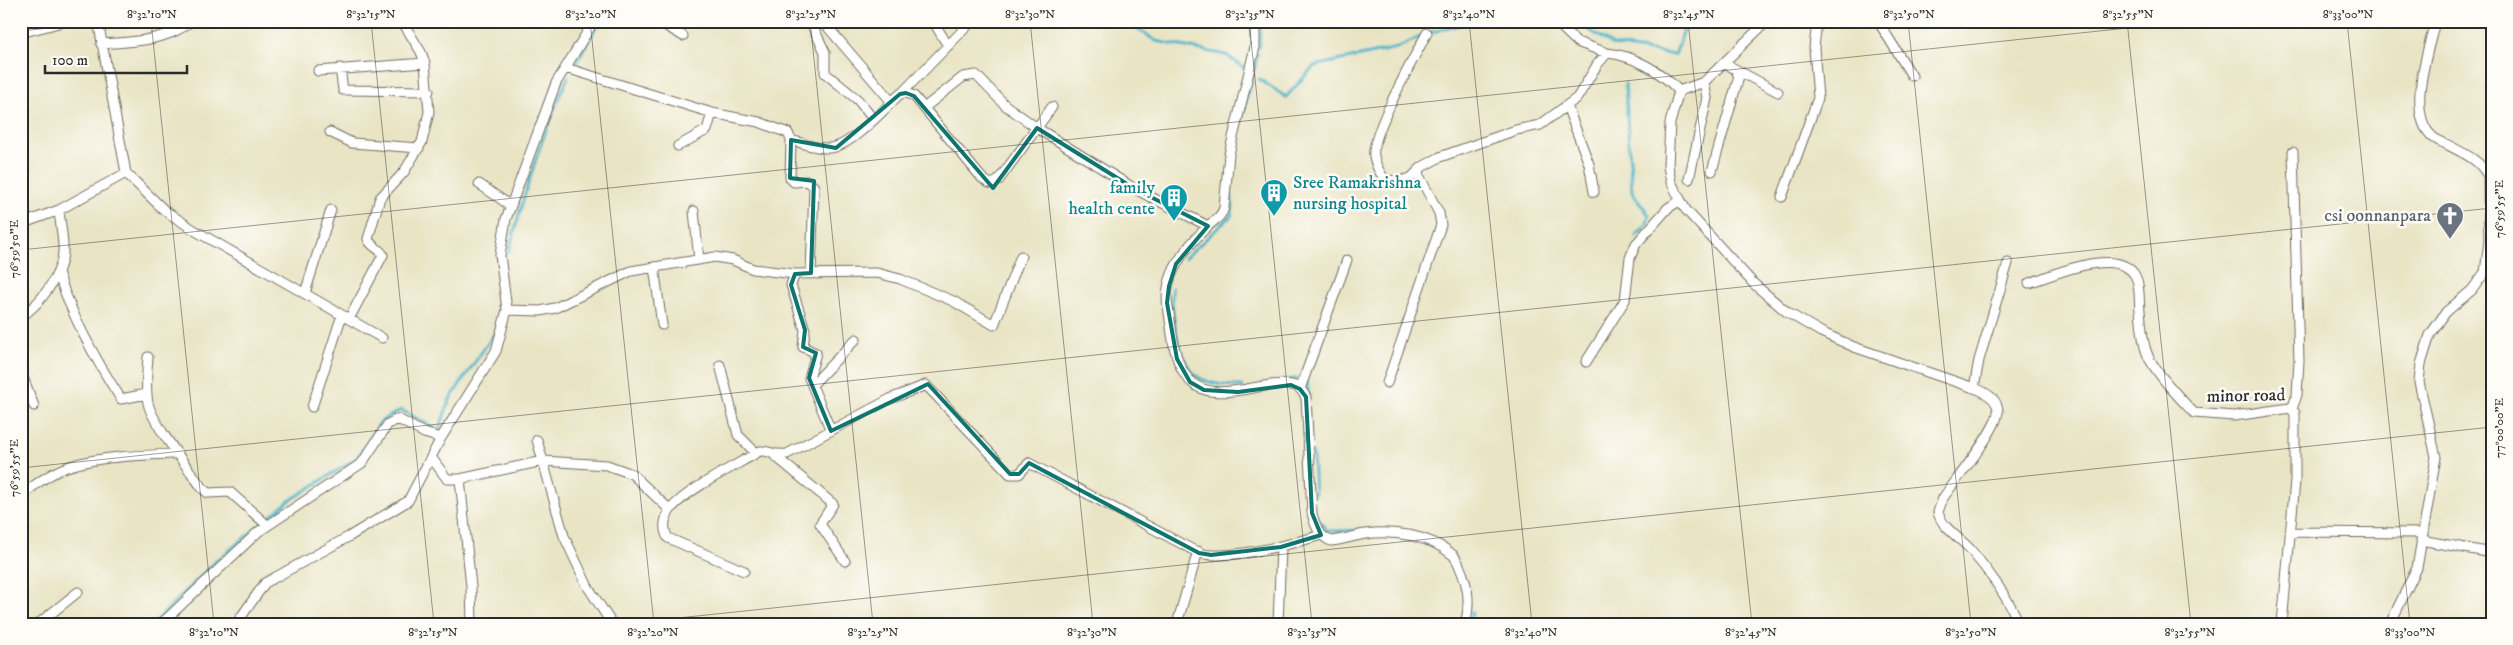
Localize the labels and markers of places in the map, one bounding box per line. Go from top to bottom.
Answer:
place label: Sree Ramakrishna nursing hospital [1293,172,1422,215]
place label: family health cente [1068,177,1155,220]
building icon: Sree Ramakrishna nursing hospital [1259,178,1289,217]
building icon: family health cente [1159,183,1189,222]
church icon: csi oonnanpara [2435,201,2465,240]
place label: csi oonnanpara [2324,205,2431,227]

